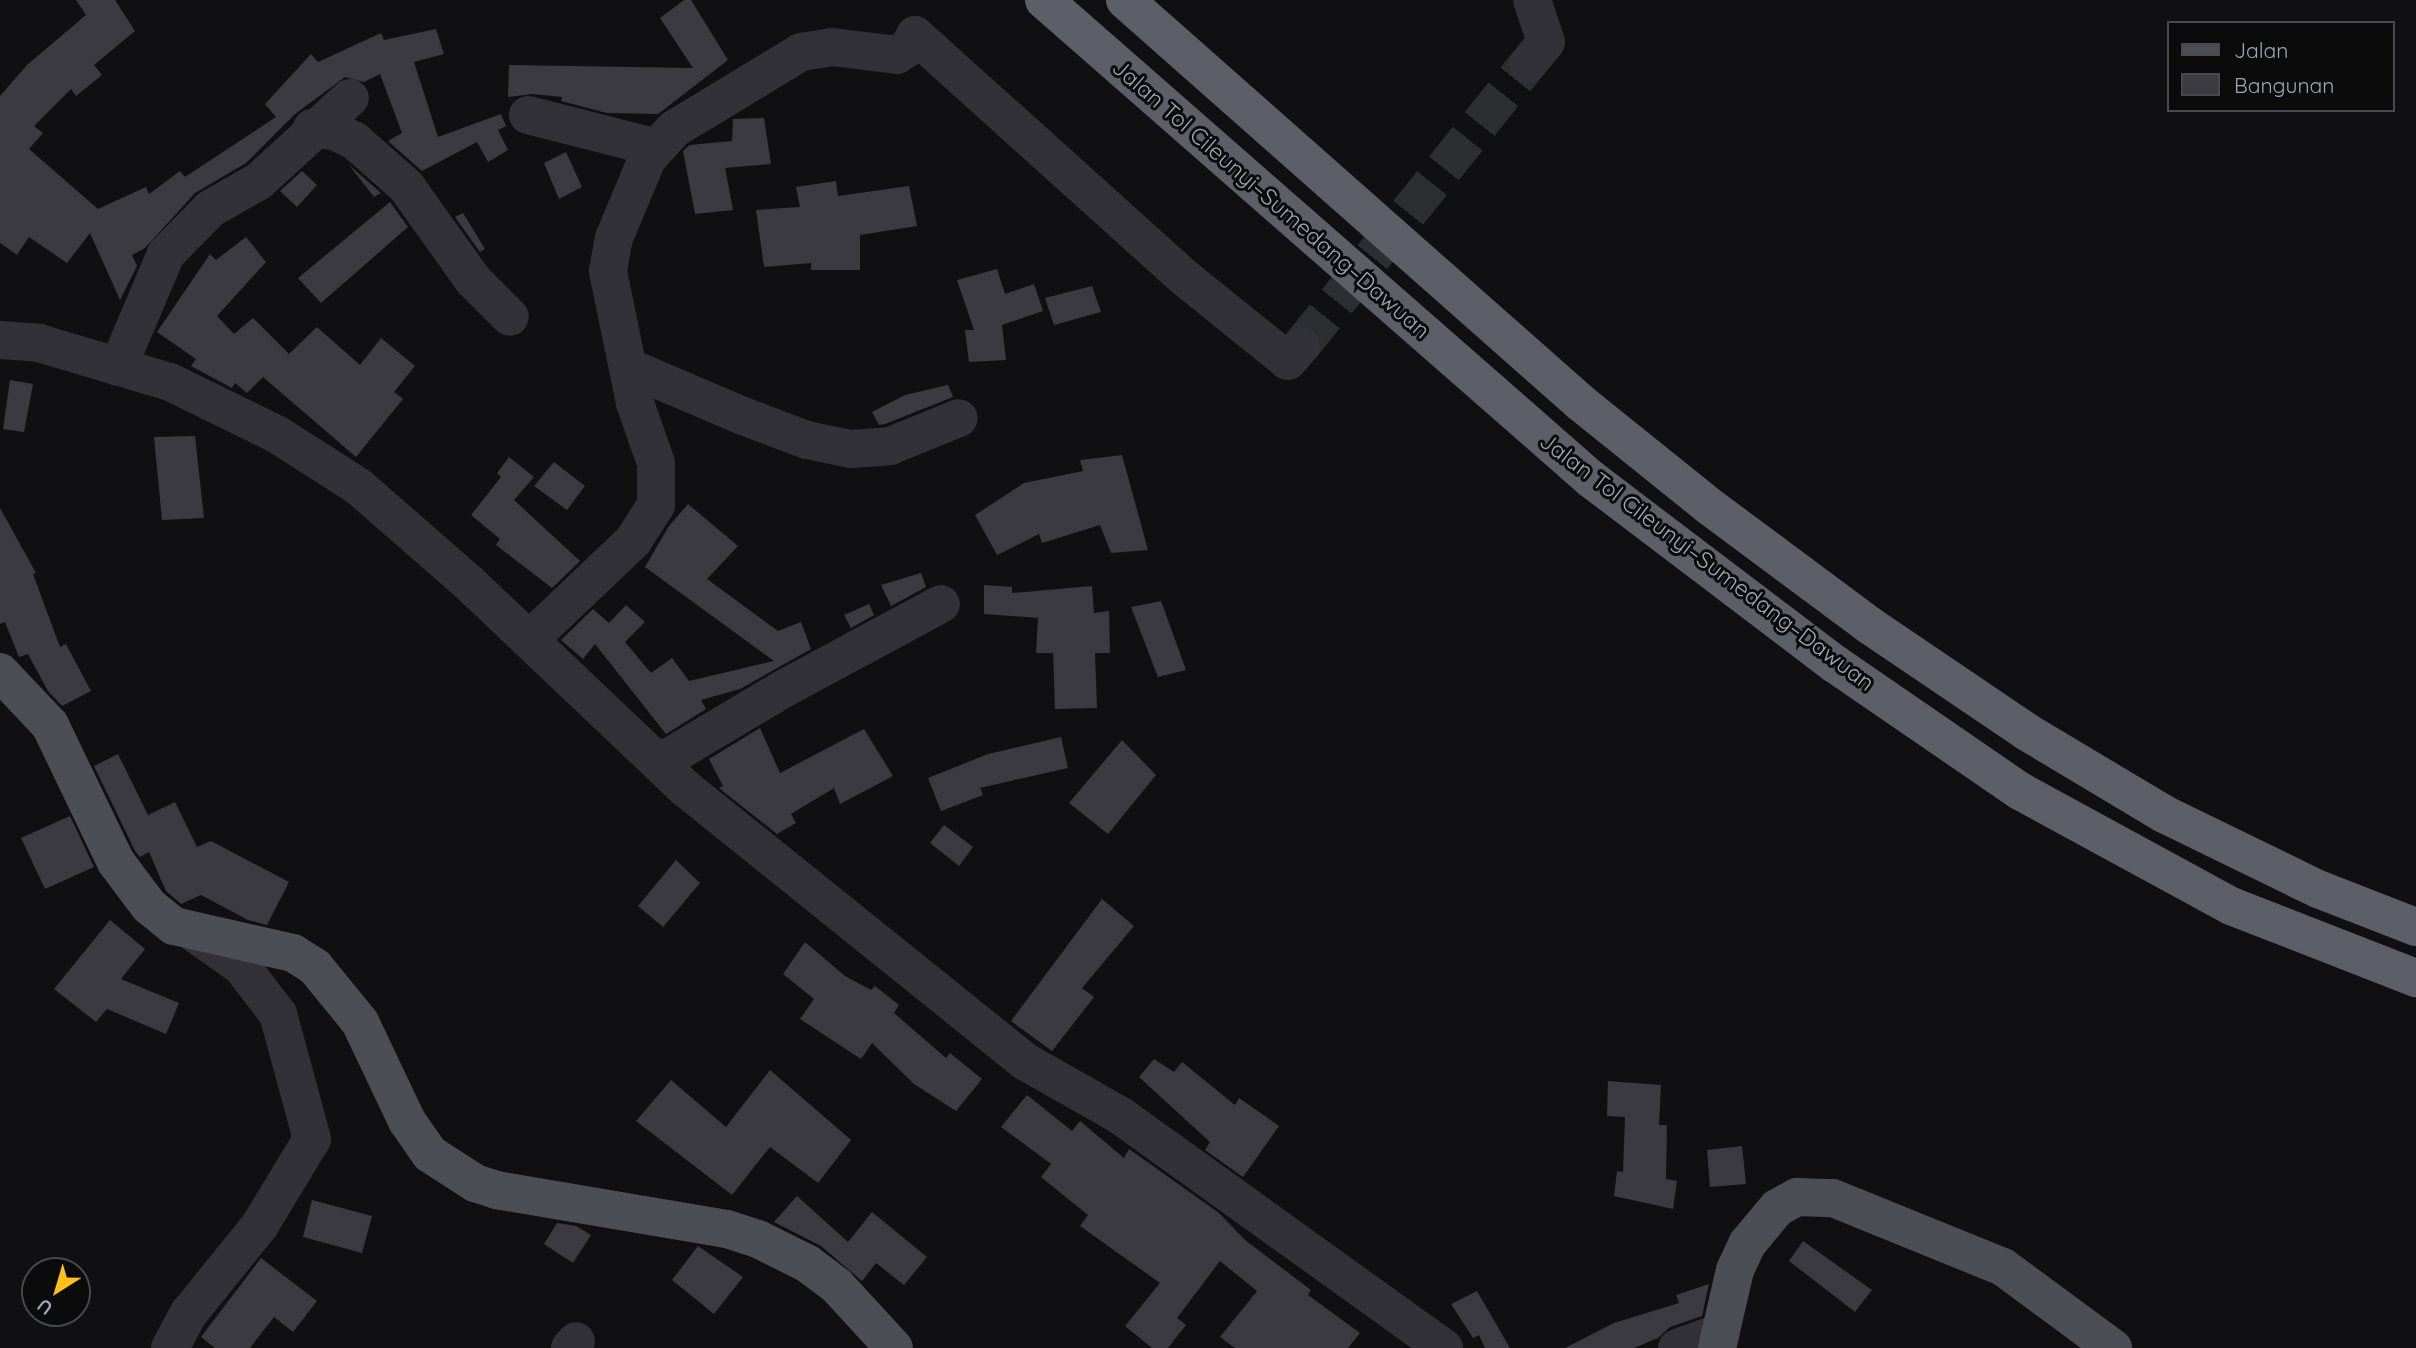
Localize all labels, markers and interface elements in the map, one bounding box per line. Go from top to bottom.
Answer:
legend [2168,21,2395,112]
text: Jalan [2234,37,2288,63]
street label: Jalan Tol Cileunyi–Sumedang–Dawuan [1107,54,1435,344]
text: Bangunan [2234,72,2334,98]
street label: Jalan Tol Cileunyi–Sumedang–Dawuan [1534,427,1880,697]
north arrow [21,1257,91,1327]
text: U [32,1294,57,1321]

